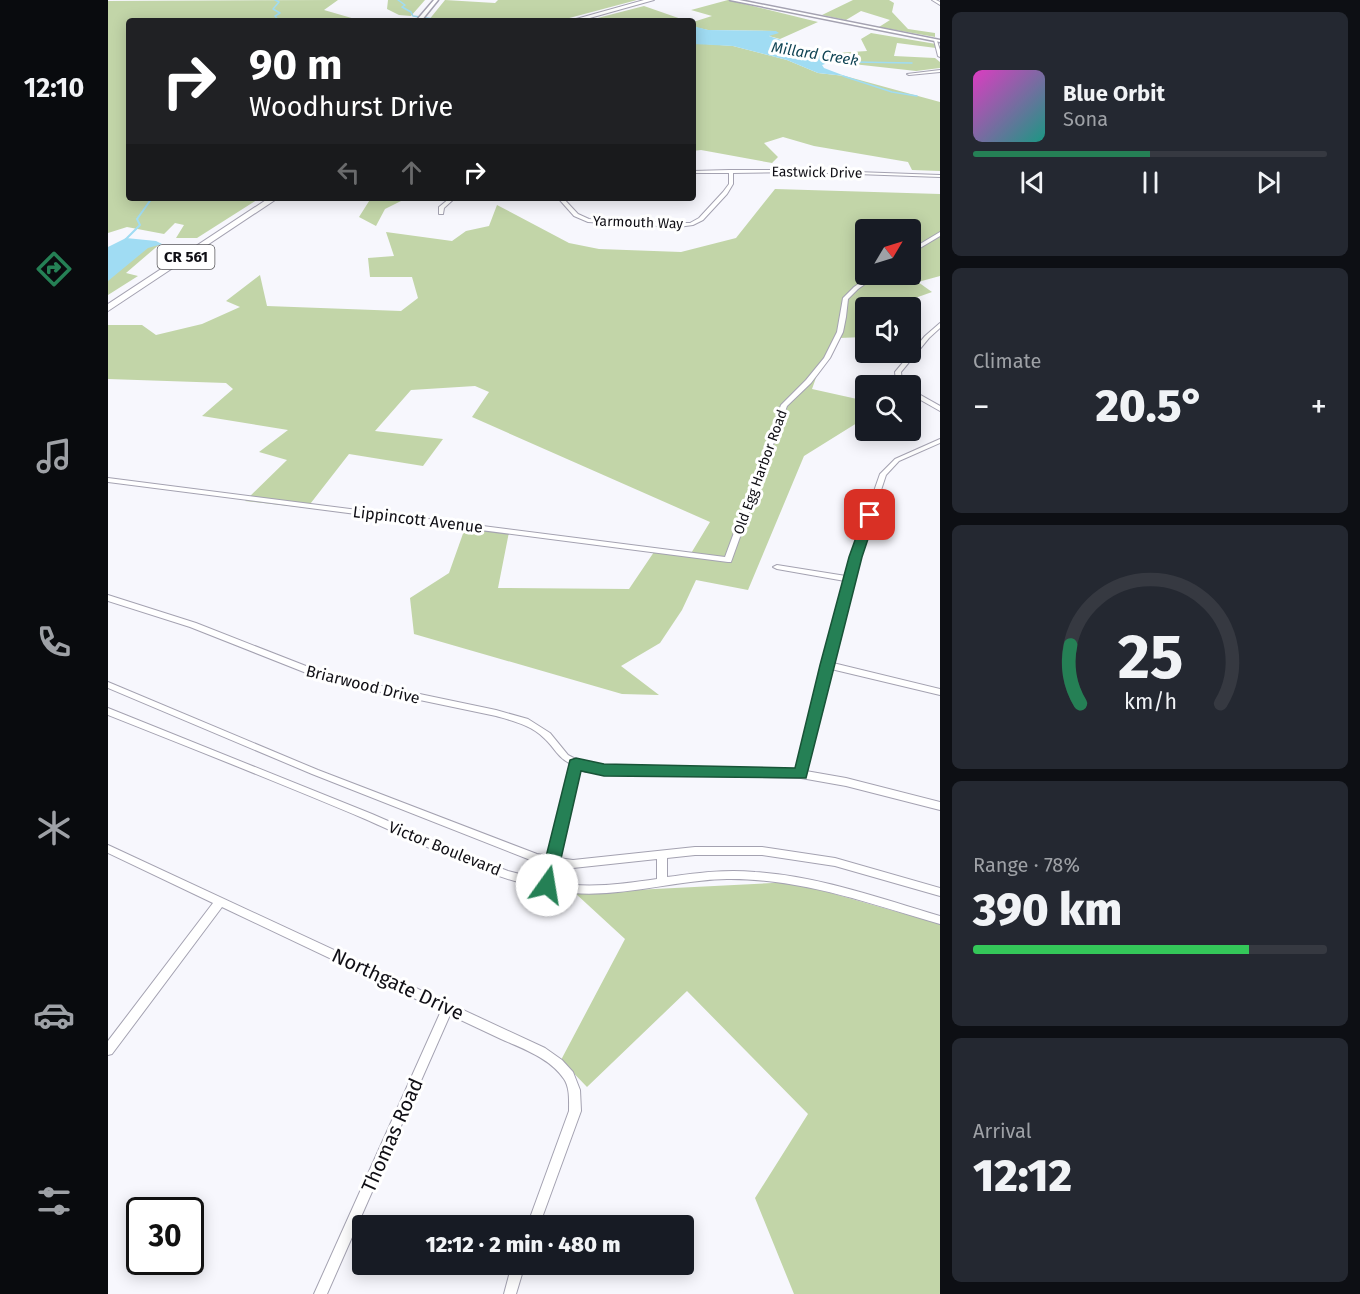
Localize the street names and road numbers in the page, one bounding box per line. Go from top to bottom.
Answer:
street label: Eastwick Drive [771,163,863,182]
street label: Yarmouth Way [593,212,684,233]
road number: CR 561 [158,245,214,269]
street label: Old Egg Harbor Road [730,407,791,537]
street label: Lippincott Avenue [352,502,484,537]
street label: Briarwood Drive [304,661,422,708]
street label: Victor Boulevard [386,817,504,880]
street label: Northgate Drive [328,943,468,1025]
street label: Thomas Road [356,1074,428,1196]

